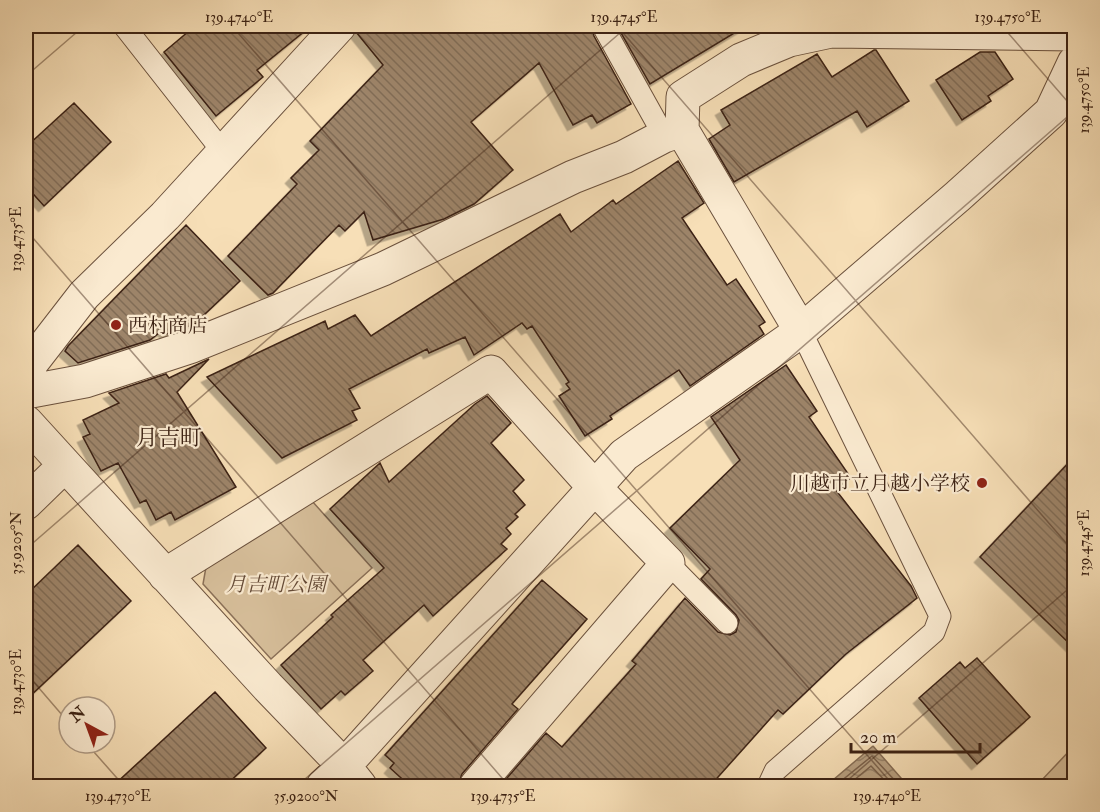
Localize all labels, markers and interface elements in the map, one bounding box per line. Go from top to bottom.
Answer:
text: 139.4740°E [205,8,273,27]
text: 139.4745°E [591,8,658,27]
text: 139.4750°E [975,8,1042,27]
text: 139.4750°E [1075,66,1094,133]
text: 139.4735°E [7,206,26,272]
place label: 西村商店 [128,313,208,338]
marker: 西村商店 [109,318,123,332]
district label: 月吉町 [136,424,202,452]
place label: 川越市立月越小学校 [790,471,970,496]
marker: 川越市立月越小学校 [975,476,989,490]
text: 139.4745°E [1075,509,1094,576]
text: 35.9205°N [7,511,26,575]
park label: 月吉町公園 [226,572,329,597]
text: 139.4730°E [7,649,26,715]
north arrow [57,695,117,755]
text: N [65,702,90,727]
scale bar [851,716,980,754]
text: 20 m [860,726,896,749]
text: 139.4730°E [85,787,151,806]
text: 35.9200°N [274,787,339,806]
text: 139.4735°E [471,787,536,806]
text: 139.4740°E [853,787,921,806]

